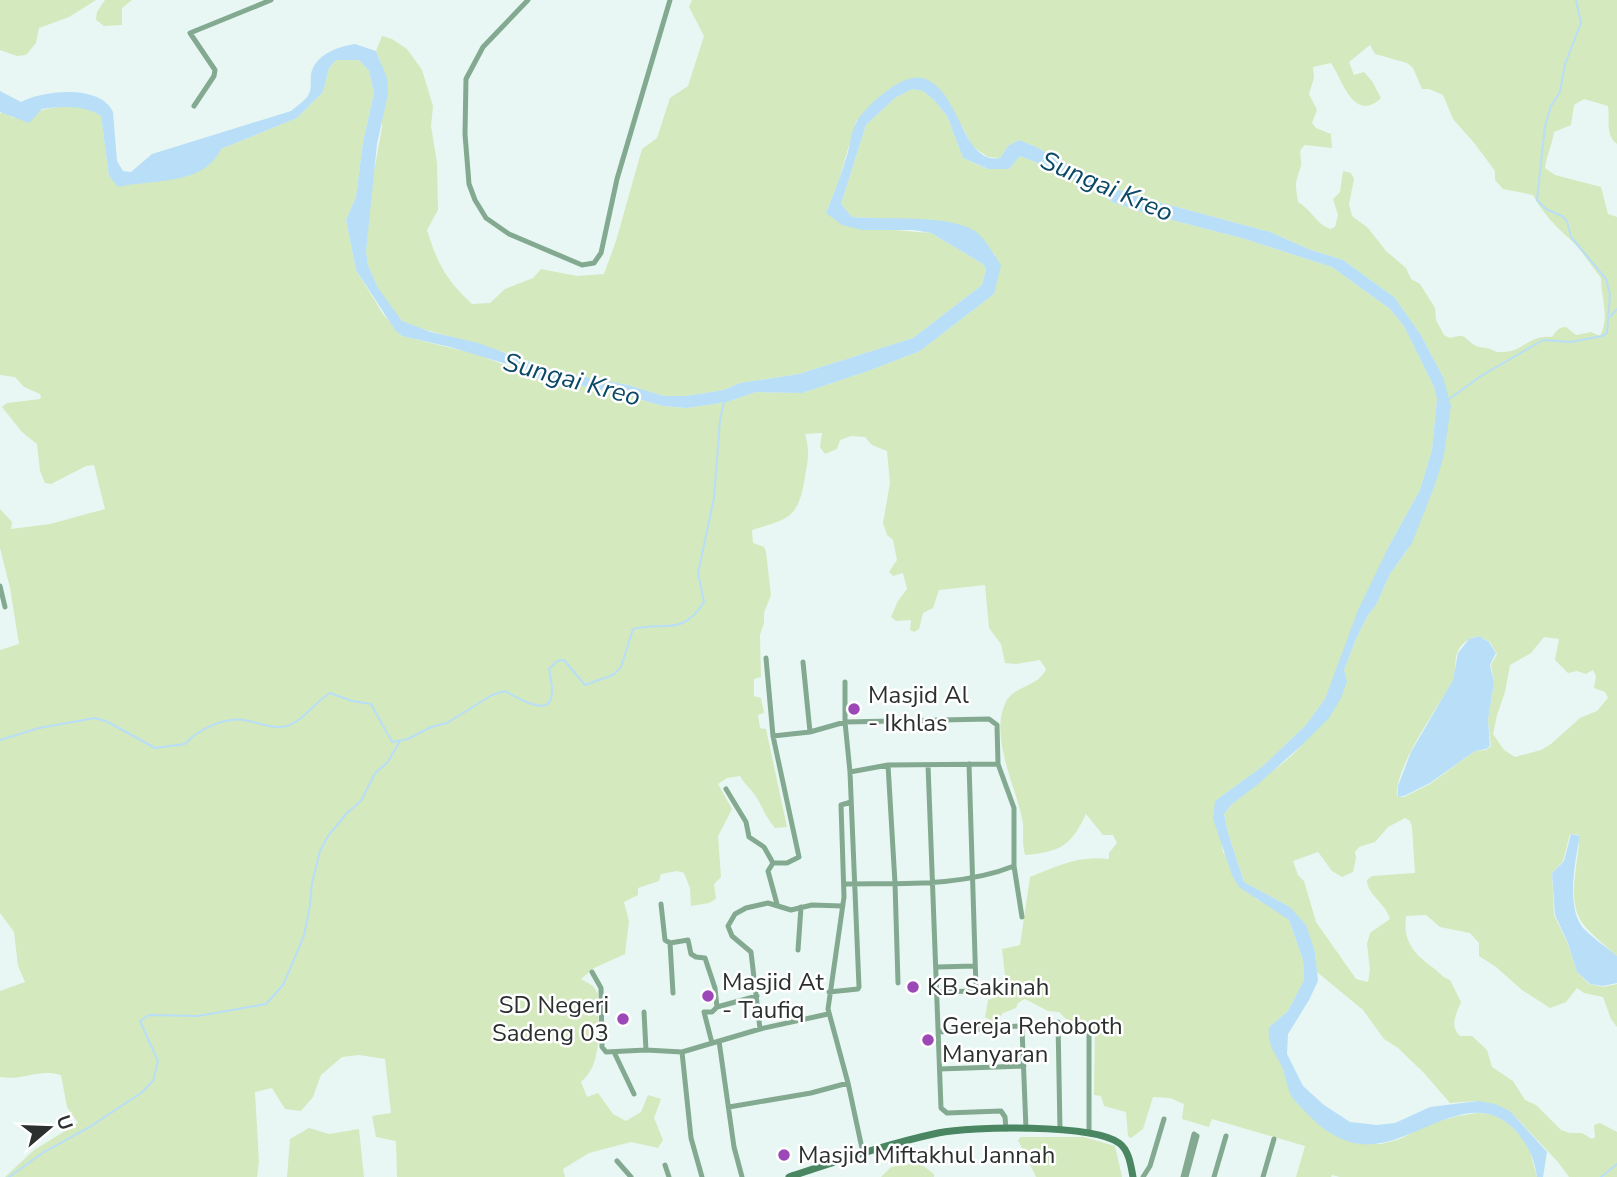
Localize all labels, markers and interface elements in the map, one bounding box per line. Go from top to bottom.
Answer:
water label: Sungai Kreo [1035,143,1178,230]
water label: Sungai Kreo [499,344,644,415]
place label: Masjid Al - Ikhlas [868,679,969,739]
marker: Masjid Al - Ikhlas [846,701,862,717]
place label: Masjid At - Taufiq [722,966,824,1026]
place label: KB Sakinah [927,971,1049,1003]
marker: KB Sakinah [905,979,921,995]
marker: Masjid At - Taufiq [700,988,716,1004]
place label: SD Negeri Sadeng 03 [492,989,609,1049]
place label: Gereja Rehoboth Manyaran [942,1010,1123,1070]
marker: SD Negeri Sadeng 03 [615,1011,631,1027]
marker: Gereja Rehoboth Manyaran [920,1032,936,1048]
north arrow [14,1093,84,1163]
text: U [50,1112,79,1134]
place label: Masjid Miftakhul Jannah [798,1139,1055,1171]
marker: Masjid Miftakhul Jannah [776,1147,792,1163]

